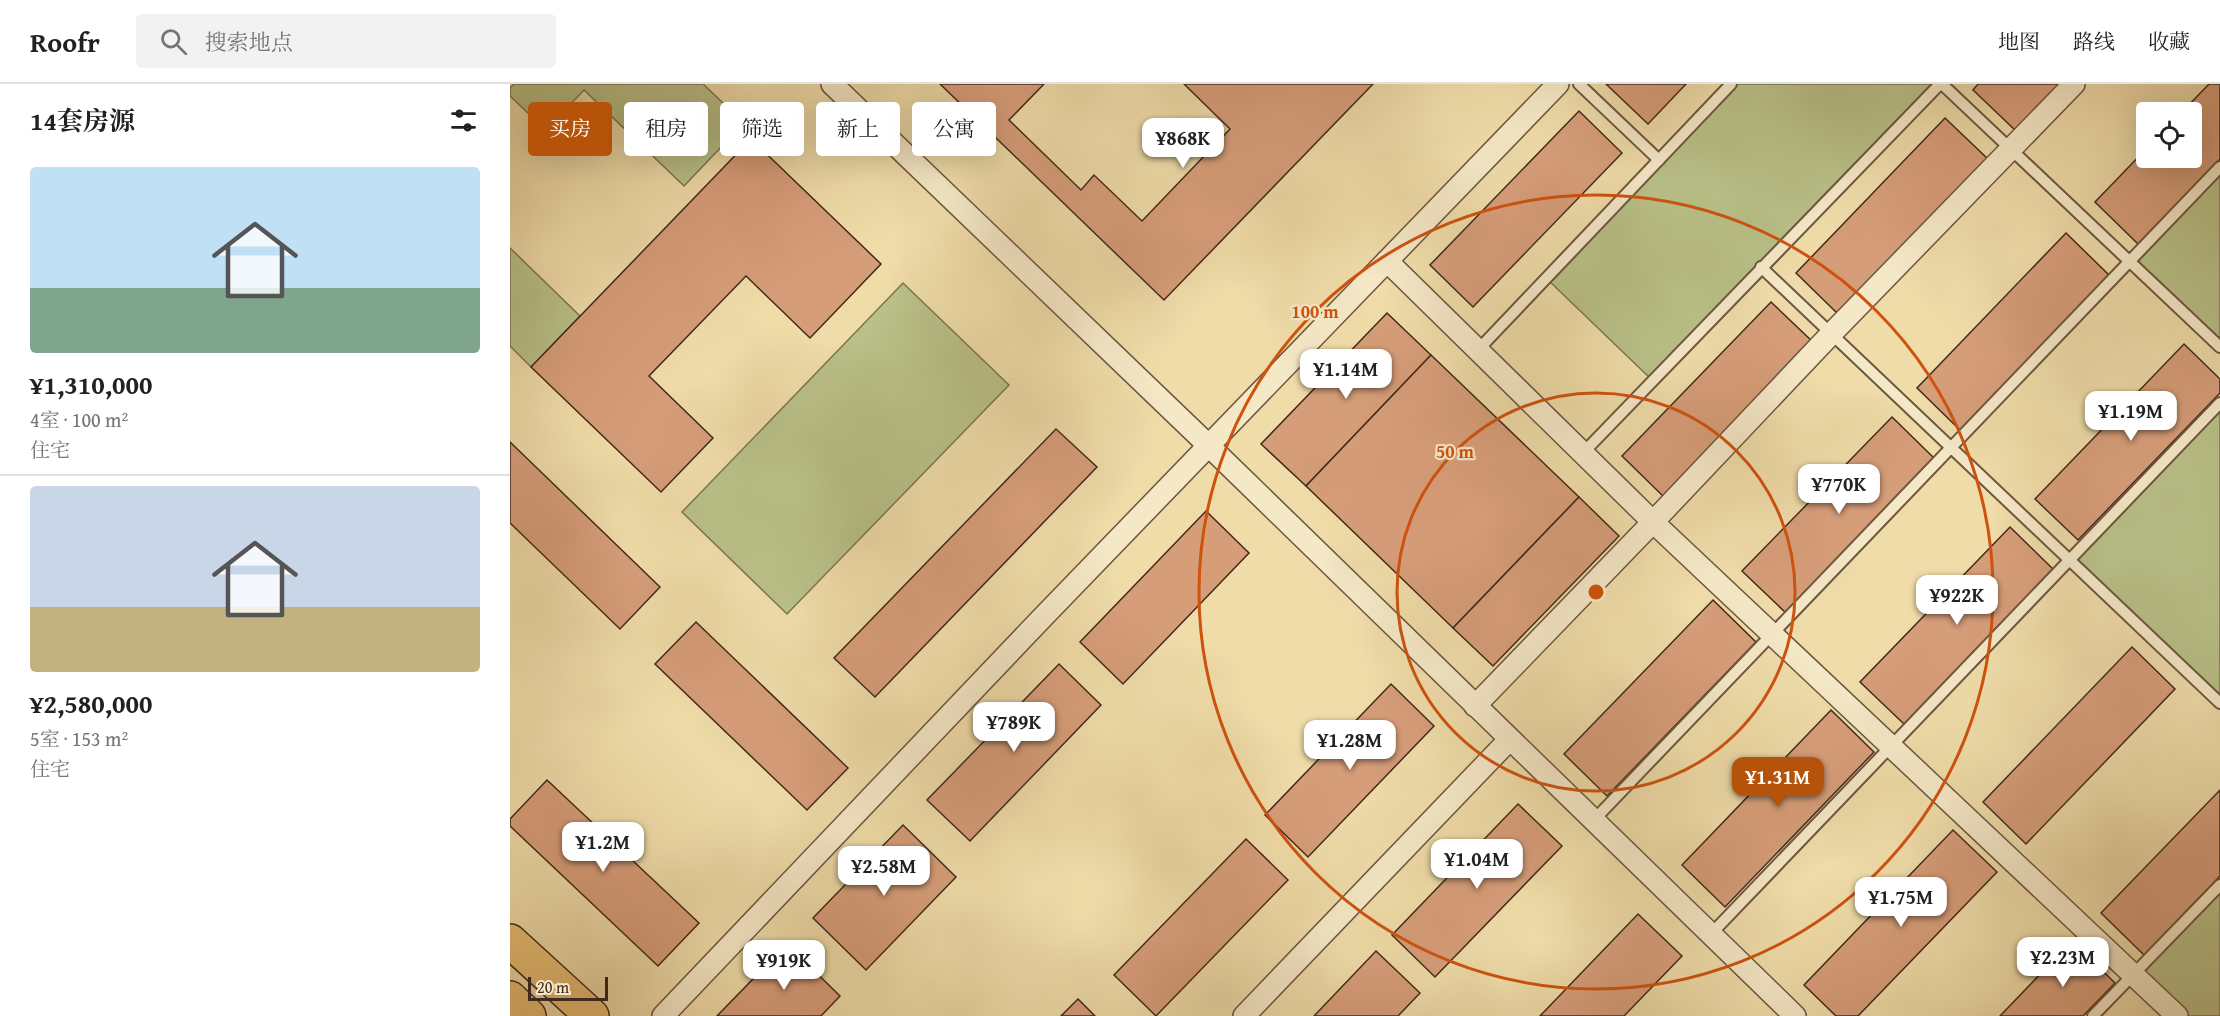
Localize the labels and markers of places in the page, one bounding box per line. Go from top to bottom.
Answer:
pin: ¥868K [1141,118,1225,169]
pin: ¥1.14M [1297,349,1395,400]
pin: ¥1.19M [2082,391,2180,442]
pin: ¥770K [1797,464,1881,515]
pin: ¥922K [1915,575,1999,626]
centre of rings [1586,582,1606,602]
pin: ¥789K [972,702,1056,753]
pin: ¥1.28M [1301,720,1399,771]
pin: ¥1.31M [1729,757,1827,808]
pin: ¥1.2M [561,822,645,873]
pin: ¥1.04M [1428,839,1526,890]
pin: ¥2.58M [835,846,933,897]
pin: ¥1.75M [1852,877,1950,928]
pin: ¥2.23M [2014,937,2112,988]
pin: ¥919K [742,940,826,991]

